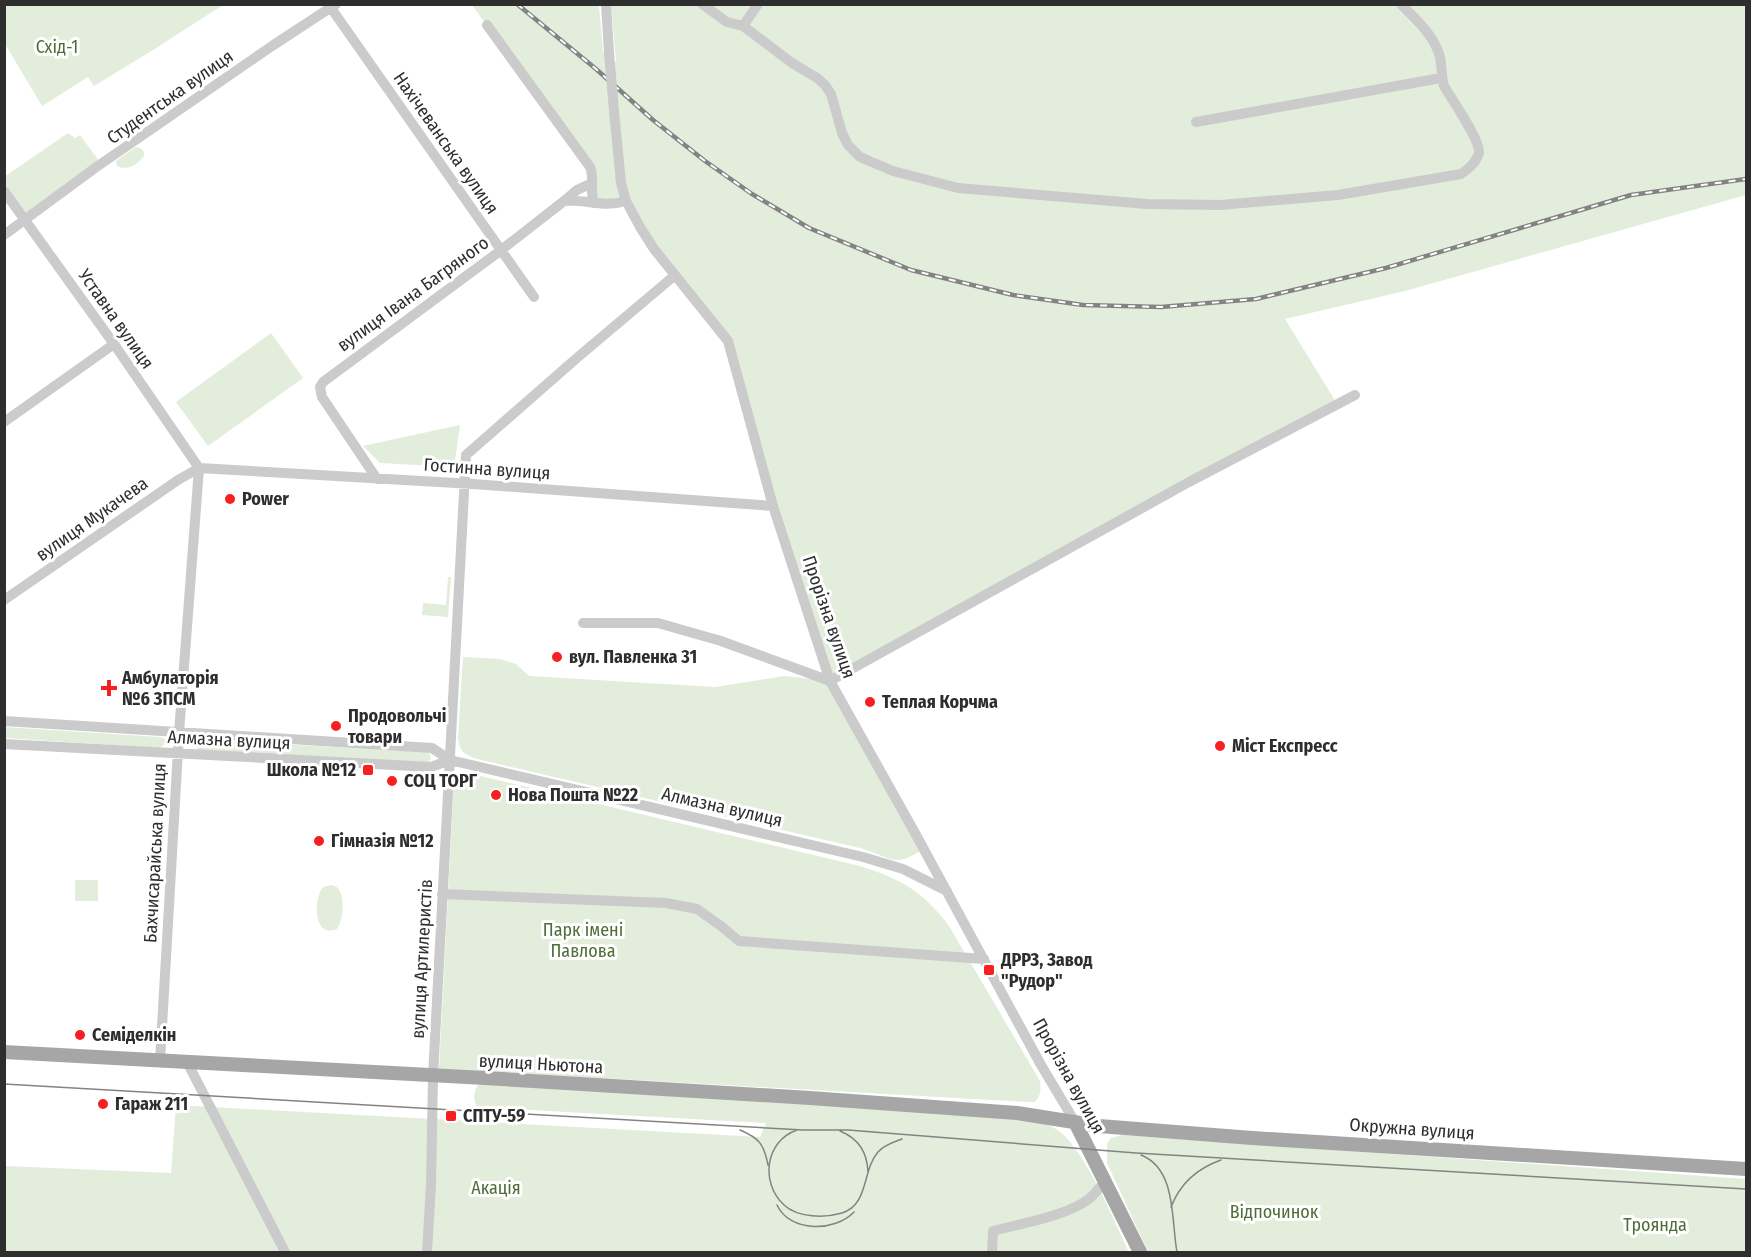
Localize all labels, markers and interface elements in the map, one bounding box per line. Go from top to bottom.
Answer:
park label: Схід-1 [36,36,78,58]
street label: Студентська вулиця [103,45,237,149]
street label: Нахічеванська вулиця [389,68,503,218]
street label: вулиця Івана Багряного [333,232,493,356]
street label: Уставна вулиця [73,264,159,373]
street label: Гостинна вулиця [423,454,551,484]
street label: вулиця Мукачева [32,472,152,566]
place label: Power [242,488,289,510]
marker: Power [223,492,237,506]
street label: Прорізна вулиця [798,553,860,681]
place label: вул. Павленка 31 [569,646,697,668]
marker: вул. Павленка 31 [550,650,564,664]
place label: Амбулаторія №6 ЗПСМ [121,667,219,710]
marker: Амбулаторія №6 ЗПСМ [100,679,118,697]
place label: Теплая Корчма [882,691,998,713]
marker: Теплая Корчма [863,695,877,709]
place label: Продовольчі товари [348,705,446,748]
marker: Продовольчі товари [329,719,343,733]
street label: Алмазна вулиця [167,726,291,754]
place label: Міст Експресс [1232,735,1338,757]
marker: Міст Експресс [1213,739,1227,753]
place label: Школа №12 [267,759,356,781]
street label: Бахчисарайська вулиця [139,763,171,943]
marker: Школа №12 [361,763,375,777]
place label: СОЦ ТОРГ [404,770,478,792]
marker: СОЦ ТОРГ [385,774,399,788]
street label: Алмазна вулиця [660,782,784,832]
place label: Нова Пошта №22 [508,784,638,806]
marker: Нова Пошта №22 [489,788,503,802]
place label: Гімназія №12 [331,830,434,852]
marker: Гімназія №12 [312,834,326,848]
street label: вулиця Артилеристів [407,879,437,1039]
park label: Парк імені Павлова [543,919,623,962]
place label: ДРРЗ, Завод "Рудор" [1000,949,1092,992]
marker: ДРРЗ, Завод "Рудор" [982,963,996,977]
street label: Прорізна вулиця [1028,1014,1110,1138]
place label: Семіделкін [92,1024,176,1046]
marker: Семіделкін [73,1028,87,1042]
street label: вулиця Ньютона [478,1050,604,1078]
place label: Гараж 211 [115,1093,188,1115]
marker: Гараж 211 [96,1097,110,1111]
place label: СПТУ-59 [463,1105,525,1127]
marker: СПТУ-59 [444,1109,458,1123]
street label: Окружна вулиця [1349,1114,1475,1144]
park label: Акація [471,1177,521,1199]
park label: Відпочинок [1230,1201,1319,1223]
park label: Троянда [1623,1214,1687,1236]

